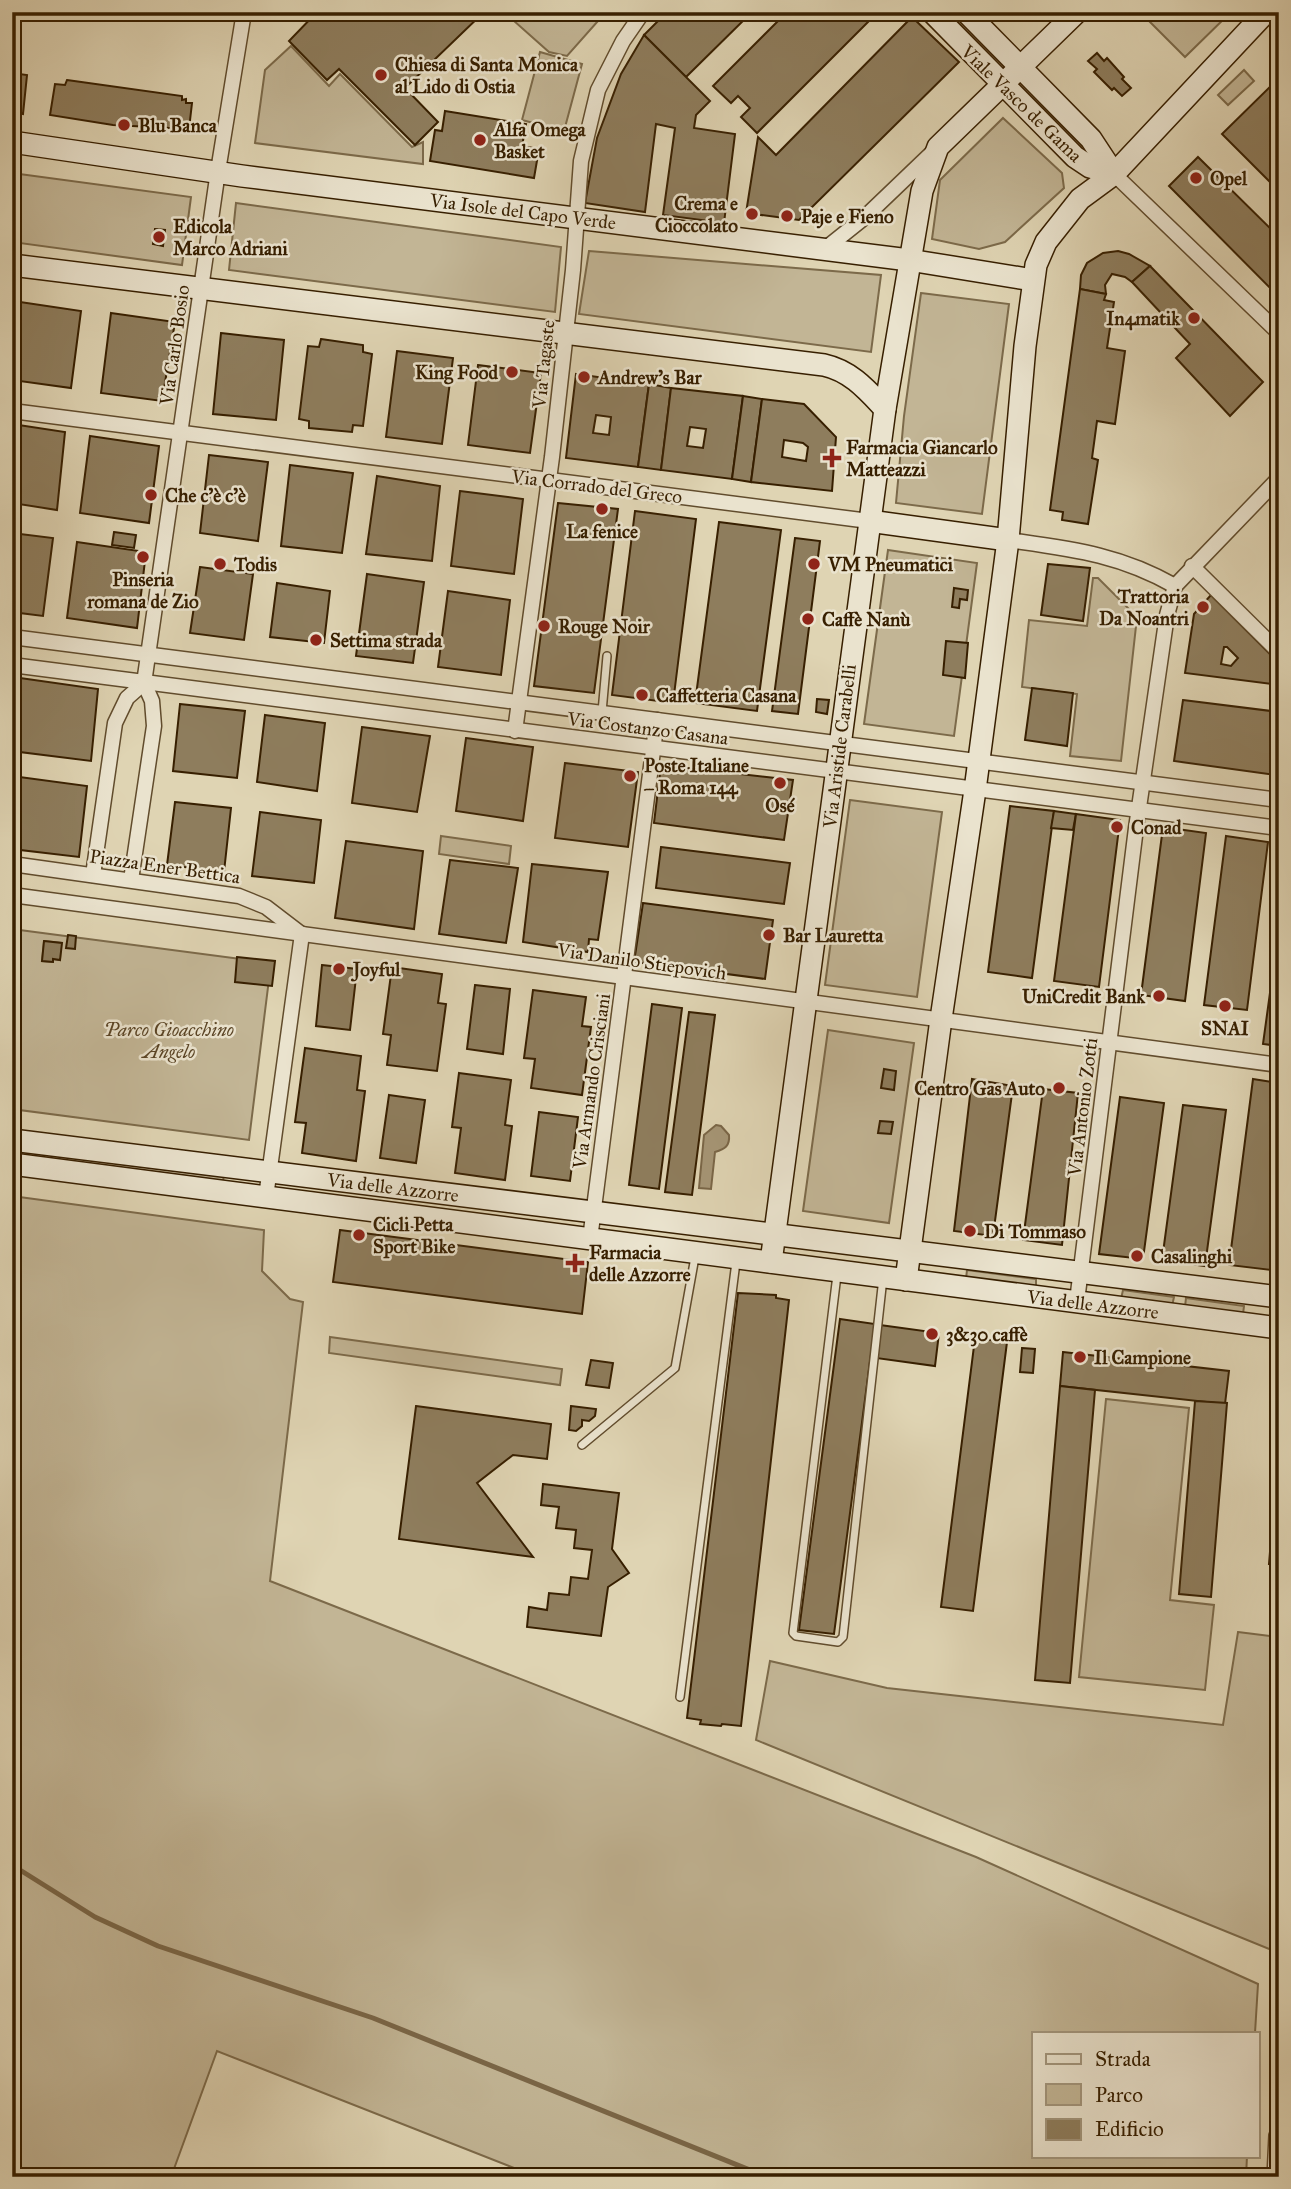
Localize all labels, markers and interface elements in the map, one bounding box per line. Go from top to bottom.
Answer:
street label: Viale Vasco de Gama [956,39,1088,168]
place label: Chiesa di Santa Monica al Lido di Ostia [395,53,579,98]
marker: Chiesa di Santa Monica al Lido di Ostia [373,67,389,83]
place label: Blu Banca [138,114,218,137]
marker: Blu Banca [116,117,132,133]
place label: Alfa Omega Basket [492,118,587,163]
marker: Alfa Omega Basket [472,132,488,148]
place label: Opel [1210,167,1248,191]
marker: Opel [1188,170,1204,186]
street label: Via Isole del Capo Verde [428,189,617,234]
place label: Crema e Cioccolato [655,192,738,237]
place label: Paje e Fieno [801,205,894,229]
marker: Crema e Cioccolato [744,206,760,222]
marker: Paje e Fieno [779,208,795,224]
place label: Edicola Marco Adriani [173,215,288,260]
marker: Edicola Marco Adriani [151,229,167,245]
street label: Via Carlo Bosio [155,283,194,408]
place label: In4matik [1106,307,1181,331]
marker: In4matik [1186,310,1202,326]
street label: Via Tagaste [527,319,561,411]
place label: King Food [415,361,498,385]
marker: King Food [504,364,520,380]
place label: Andrew’s Bar [596,366,702,389]
marker: Andrew’s Bar [576,369,592,385]
place label: Farmacia Giancarlo Matteazzi [846,436,998,481]
marker: Farmacia Giancarlo Matteazzi [824,450,840,466]
street label: Via Corrado del Greco [509,464,684,508]
place label: Che c'è c'è [165,484,246,507]
marker: Che c'è c'è [143,487,159,503]
marker: La fenice [594,501,610,517]
place label: La fenice [566,520,638,543]
marker: Pinseria romana de Zio [135,549,151,565]
place label: Todis [233,553,277,576]
place label: VM Pneumatici [827,553,954,576]
marker: Todis [212,556,228,572]
marker: VM Pneumatici [806,556,822,572]
place label: Pinseria romana de Zio [86,568,199,613]
place label: Trattoria Da Noantri [1099,585,1190,630]
marker: Trattoria Da Noantri [1195,599,1211,615]
place label: Caffè Nanù [822,608,911,631]
marker: Caffè Nanù [800,611,816,627]
place label: Rouge Noir [558,615,651,639]
marker: Rouge Noir [536,618,552,634]
place label: Settima strada [330,629,443,652]
marker: Settima strada [308,632,324,648]
street label: Via Aristide Carabelli [818,663,861,830]
place label: Caffetteria Casana [656,684,797,707]
marker: Caffetteria Casana [634,687,650,703]
street label: Via Costanzo Casana [565,707,731,750]
place label: Poste Italiane – Roma 144 [643,754,749,800]
marker: Poste Italiane – Roma 144 [622,768,638,784]
marker: Osé [772,775,788,791]
place label: Osé [765,794,796,817]
place label: Conad [1131,816,1182,839]
marker: Conad [1109,819,1125,835]
street label: Piazza Ener Bettica [88,845,243,889]
place label: Bar Lauretta [783,924,884,947]
marker: Bar Lauretta [761,927,777,943]
street label: Via Danilo Stiepovich [555,938,728,985]
place label: Joyful [350,958,401,982]
marker: Joyful [331,961,347,977]
place label: UniCredit Bank [1022,985,1146,1008]
marker: UniCredit Bank [1151,988,1167,1004]
street label: Via Armando Crisciani [568,992,615,1171]
marker: SNAI [1217,998,1233,1014]
place label: SNAI [1201,1017,1249,1040]
park label: Parco Gioacchino Angelo [104,1018,234,1063]
street label: Via Antonio Zotti [1062,1036,1102,1179]
place label: Centro Gas Auto [914,1077,1045,1100]
marker: Centro Gas Auto [1051,1080,1067,1096]
street label: Via delle Azzorre [325,1168,460,1207]
place label: Cicli Petta Sport Bike [373,1213,455,1259]
place label: Di Tommaso [984,1220,1086,1243]
marker: Di Tommaso [962,1223,978,1239]
marker: Cicli Petta Sport Bike [351,1227,367,1243]
place label: Farmacia delle Azzorre [589,1241,691,1286]
place label: Casalinghi [1151,1245,1233,1269]
marker: Casalinghi [1129,1248,1145,1264]
marker: Farmacia delle Azzorre [567,1255,583,1271]
street label: Via delle Azzorre [1025,1285,1160,1324]
place label: 3&30 caffè [946,1323,1028,1347]
marker: 3&30 caffè [924,1326,940,1342]
place label: Il Campione [1094,1346,1191,1370]
marker: Il Campione [1072,1349,1088,1365]
legend [1032,2032,1260,2158]
text: Strada [1095,2046,1151,2072]
text: Parco [1095,2082,1143,2108]
text: Edificio [1095,2116,1164,2142]

